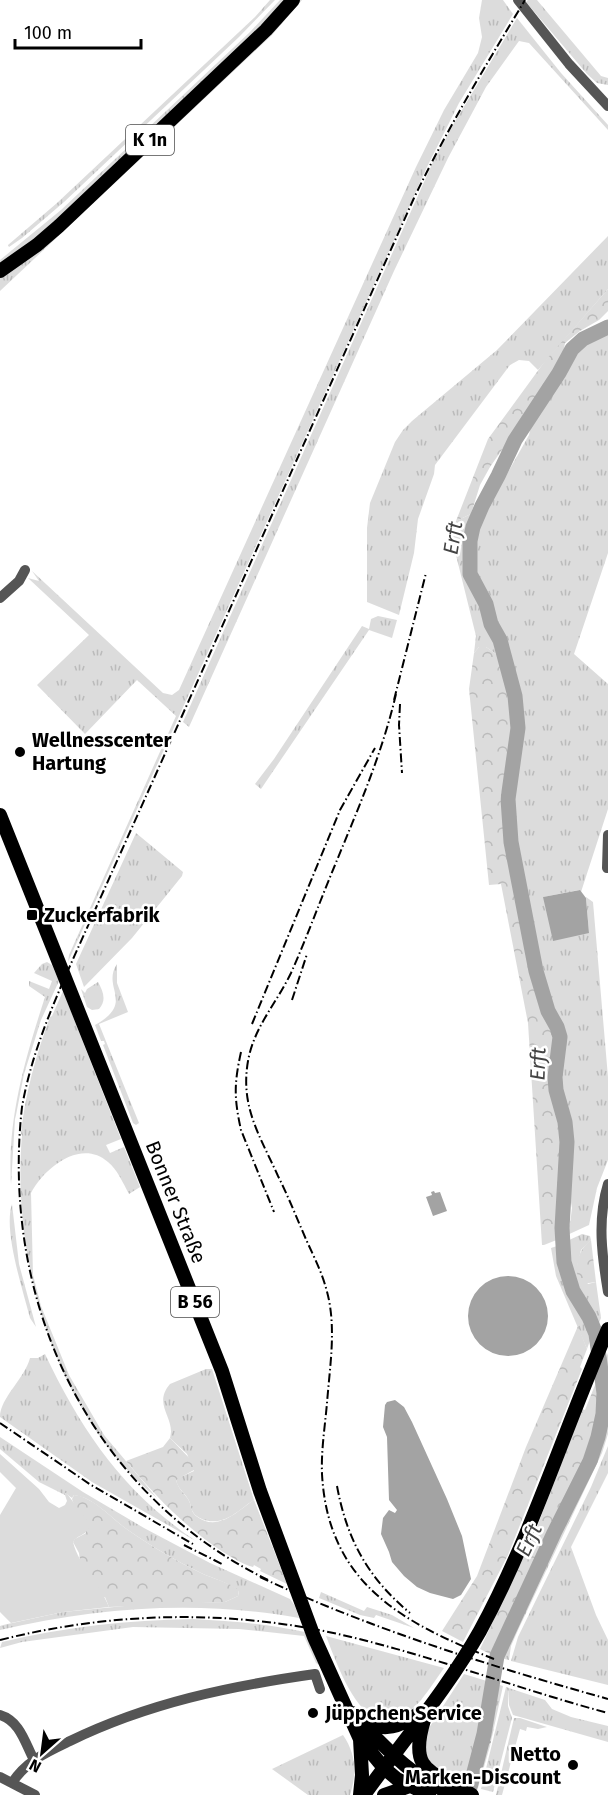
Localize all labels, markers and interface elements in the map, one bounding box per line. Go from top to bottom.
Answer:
scale bar [15,12,141,50]
text: 100 m [24,22,72,44]
road number: K 1n [126,125,174,155]
water label: Erft [438,519,469,556]
place label: Wellnesscenter Hartung [32,728,173,775]
marker: Wellnesscenter Hartung [13,745,27,759]
place label: Zuckerfabrik [44,903,161,927]
marker: Zuckerfabrik [25,908,39,922]
water label: Erft [524,1046,552,1081]
street label: Bonner Straße [141,1137,211,1267]
road number: B 56 [171,1287,219,1317]
water label: Erft [510,1519,548,1561]
place label: Jüppchen Service [324,1701,482,1725]
marker: Jüppchen Service [306,1706,320,1720]
north arrow [12,1723,72,1783]
place label: Netto Marken-Discount [405,1742,561,1789]
text: N [26,1755,44,1777]
marker: Netto Marken-Discount [566,1758,580,1772]

